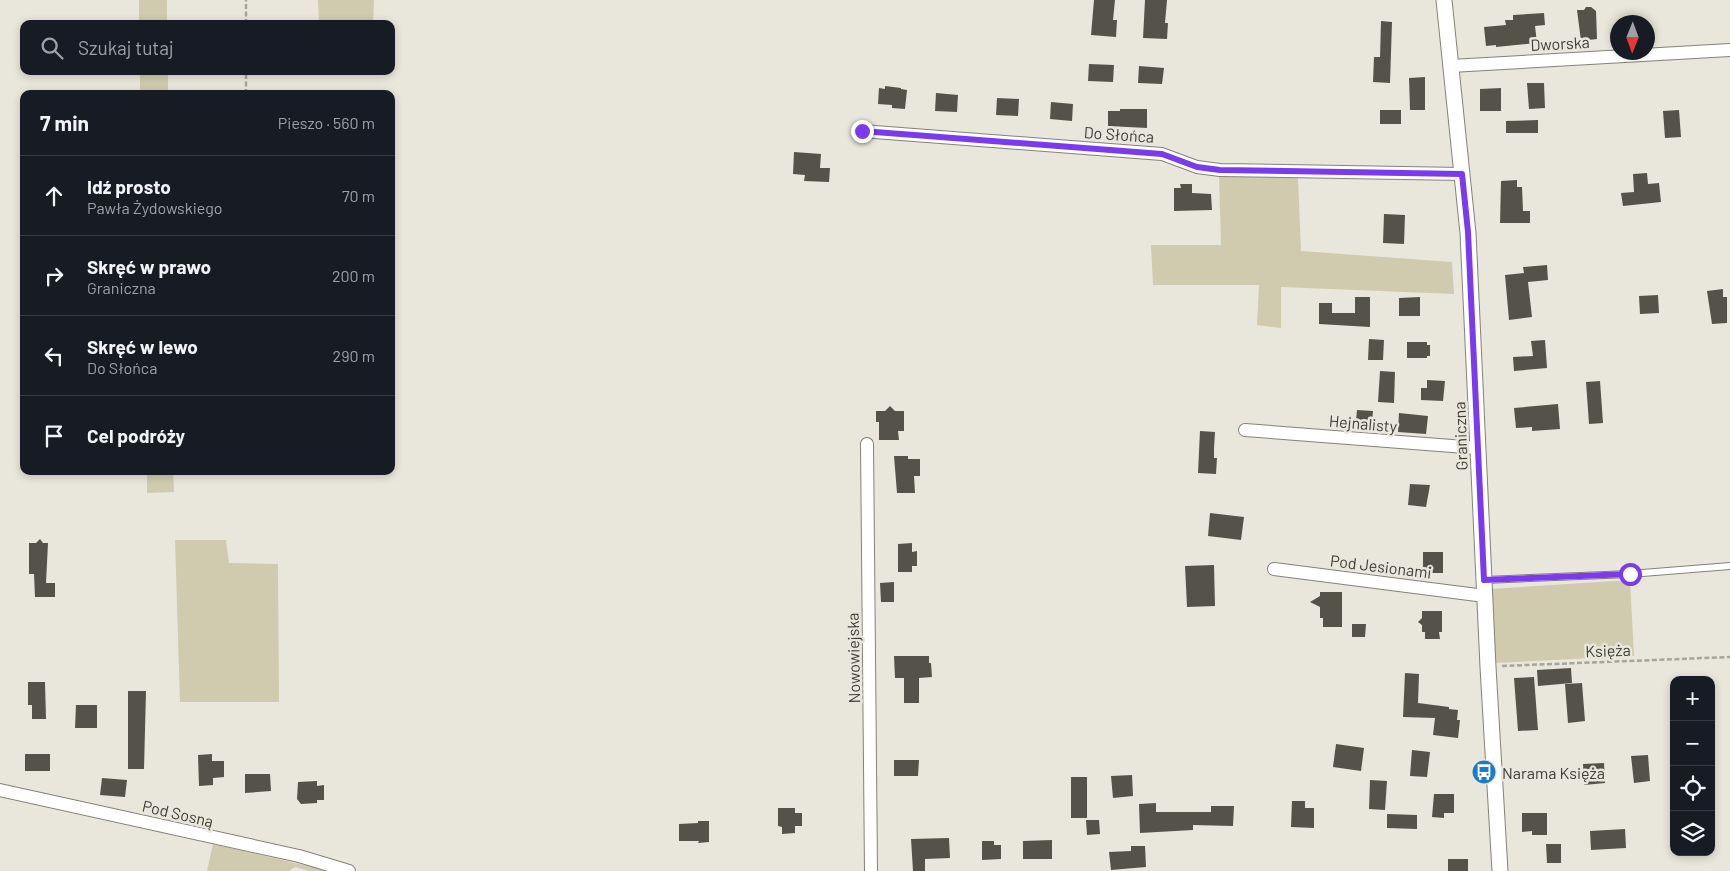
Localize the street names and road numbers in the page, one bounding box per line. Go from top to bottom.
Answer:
street label: Dworska [1530,32,1590,54]
street label: Do Słońca [1083,122,1155,146]
street label: Graniczna [1449,401,1471,471]
street label: Hejnalisty [1328,411,1398,435]
street label: Pod Jesionami [1329,550,1433,582]
street label: Nowowiejska [843,612,863,704]
street label: Księża [1585,640,1631,660]
street label: Pod Sosną [141,796,215,830]

